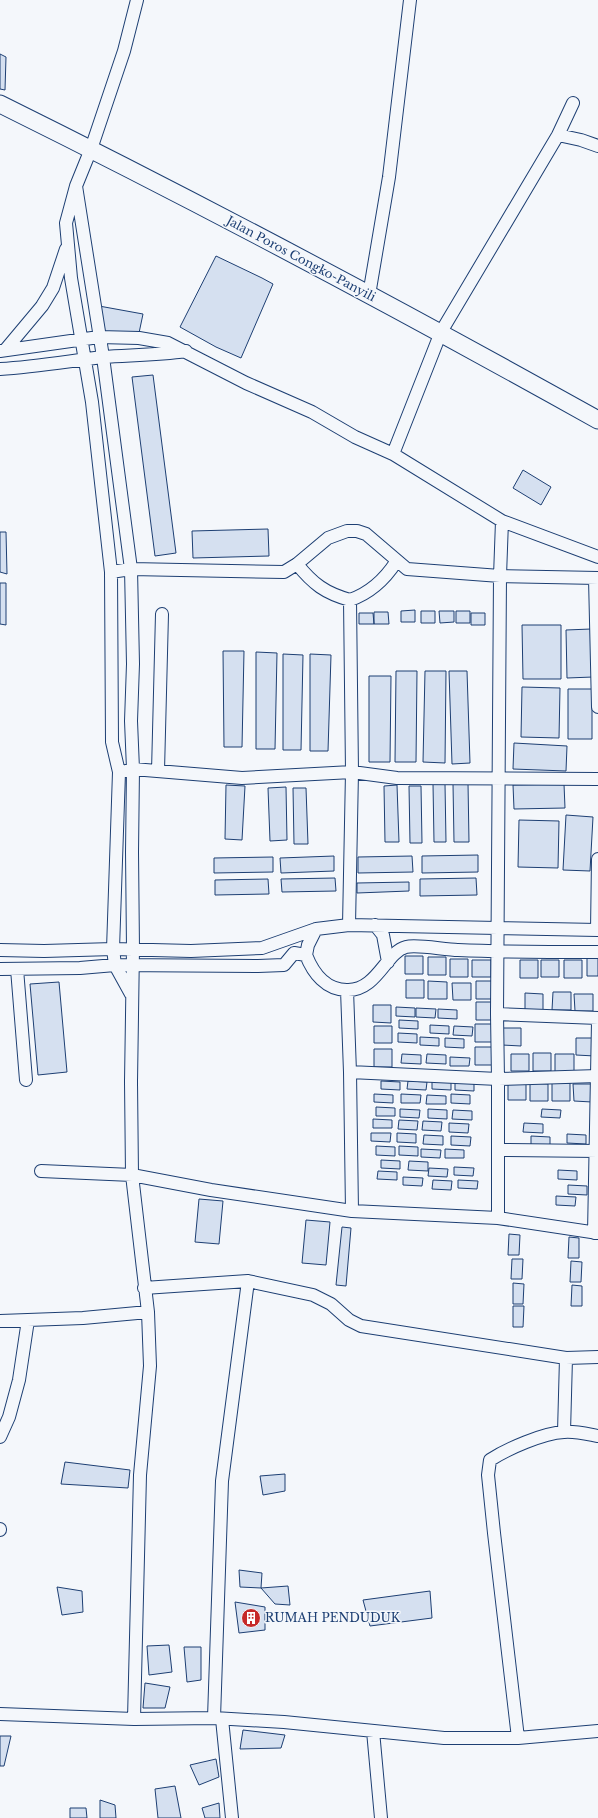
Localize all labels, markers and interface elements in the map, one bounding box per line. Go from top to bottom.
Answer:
street label: Jalan Poros Congko-Panyili [222,212,378,304]
building icon: RUMAH PENDUDUK [240,1607,262,1629]
place label: RUMAH PENDUDUK [265,1610,401,1625]

